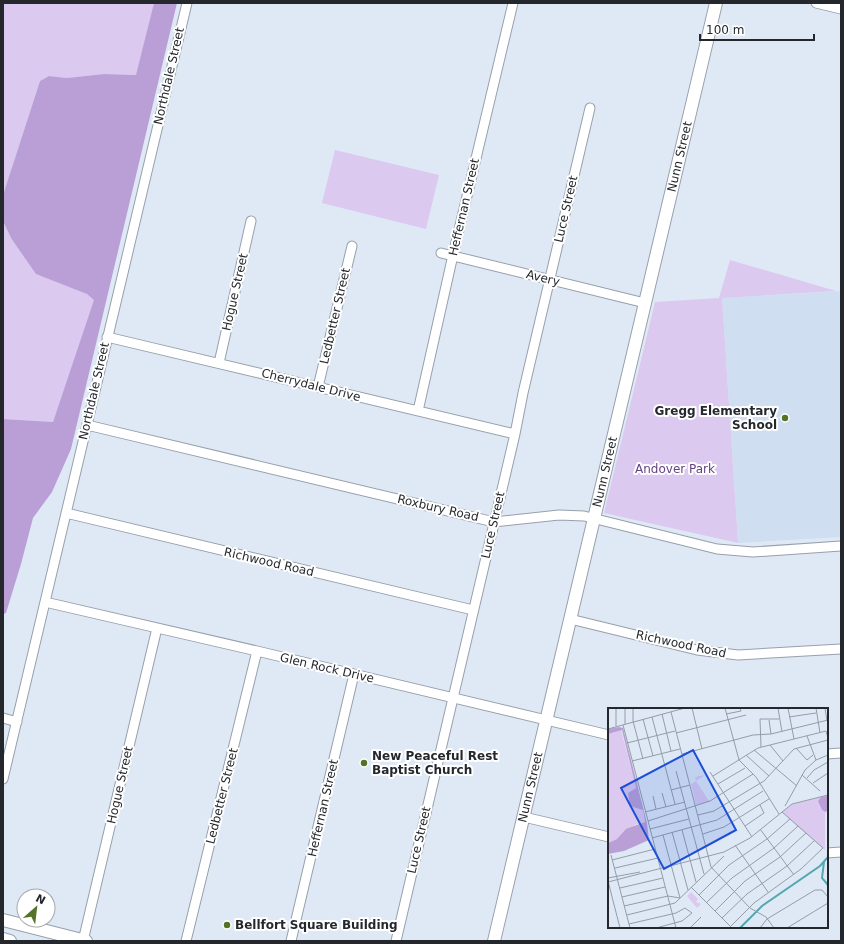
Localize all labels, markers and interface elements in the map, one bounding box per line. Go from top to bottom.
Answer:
scale bar [700,16,814,42]
text: 100 m [706,23,744,37]
street label: Northdale Street [151,26,187,126]
street label: Nunn Street [665,120,695,193]
street label: Heffernan Street [446,157,482,257]
street label: Luce Street [551,174,581,244]
street label: Hogue Street [219,252,251,332]
street label: Ledbetter Street [317,266,353,366]
street label: Avery [525,267,561,289]
street label: Northdale Street [76,341,112,441]
street label: Cherrydale Drive [260,366,362,404]
place label: Gregg Elementary School [655,404,777,432]
marker: Gregg Elementary School [780,413,790,423]
street label: Nunn Street [590,435,620,509]
park label: Andover Park [635,462,715,476]
street label: Luce Street [478,490,508,560]
street label: Roxbury Road [396,492,480,524]
street label: Richwood Road [223,545,315,579]
street label: Richwood Road [635,628,727,660]
street label: Glen Rock Drive [279,650,375,686]
inset map [608,708,828,928]
street label: Hogue Street [104,745,136,825]
street label: Ledbetter Street [203,746,241,845]
place label: New Peaceful Rest Baptist Church [372,749,498,777]
street label: Nunn Street [515,750,546,824]
street label: Heffernan Street [305,758,341,858]
marker: New Peaceful Rest Baptist Church [359,758,369,768]
street label: Luce Street [404,805,434,875]
north arrow [16,888,56,928]
text: N [33,892,48,908]
place label: Bellfort Square Building [235,918,398,932]
marker: Bellfort Square Building [222,920,232,930]

